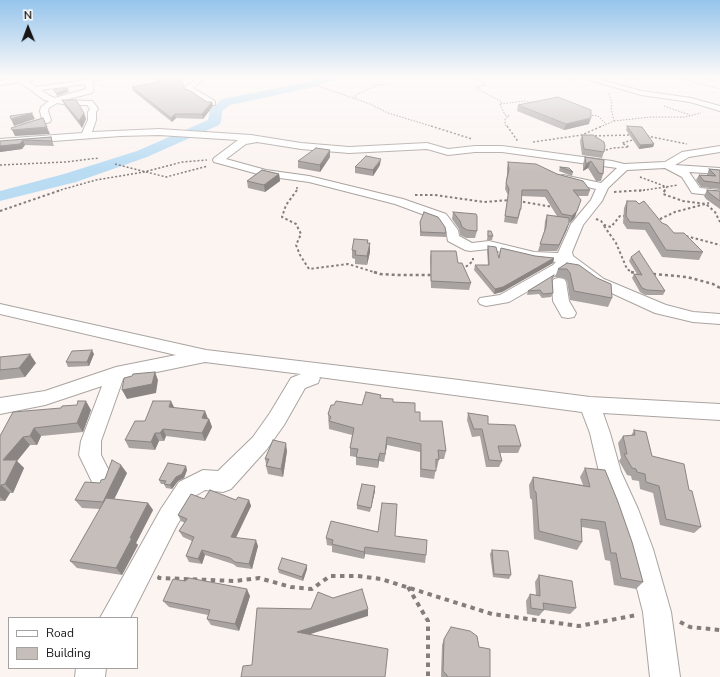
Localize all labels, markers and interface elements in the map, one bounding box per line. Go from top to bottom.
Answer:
north arrow [8,8,48,48]
text: N [24,8,32,23]
legend [8,617,138,669]
text: Road [46,625,74,641]
text: Building [46,645,91,661]

